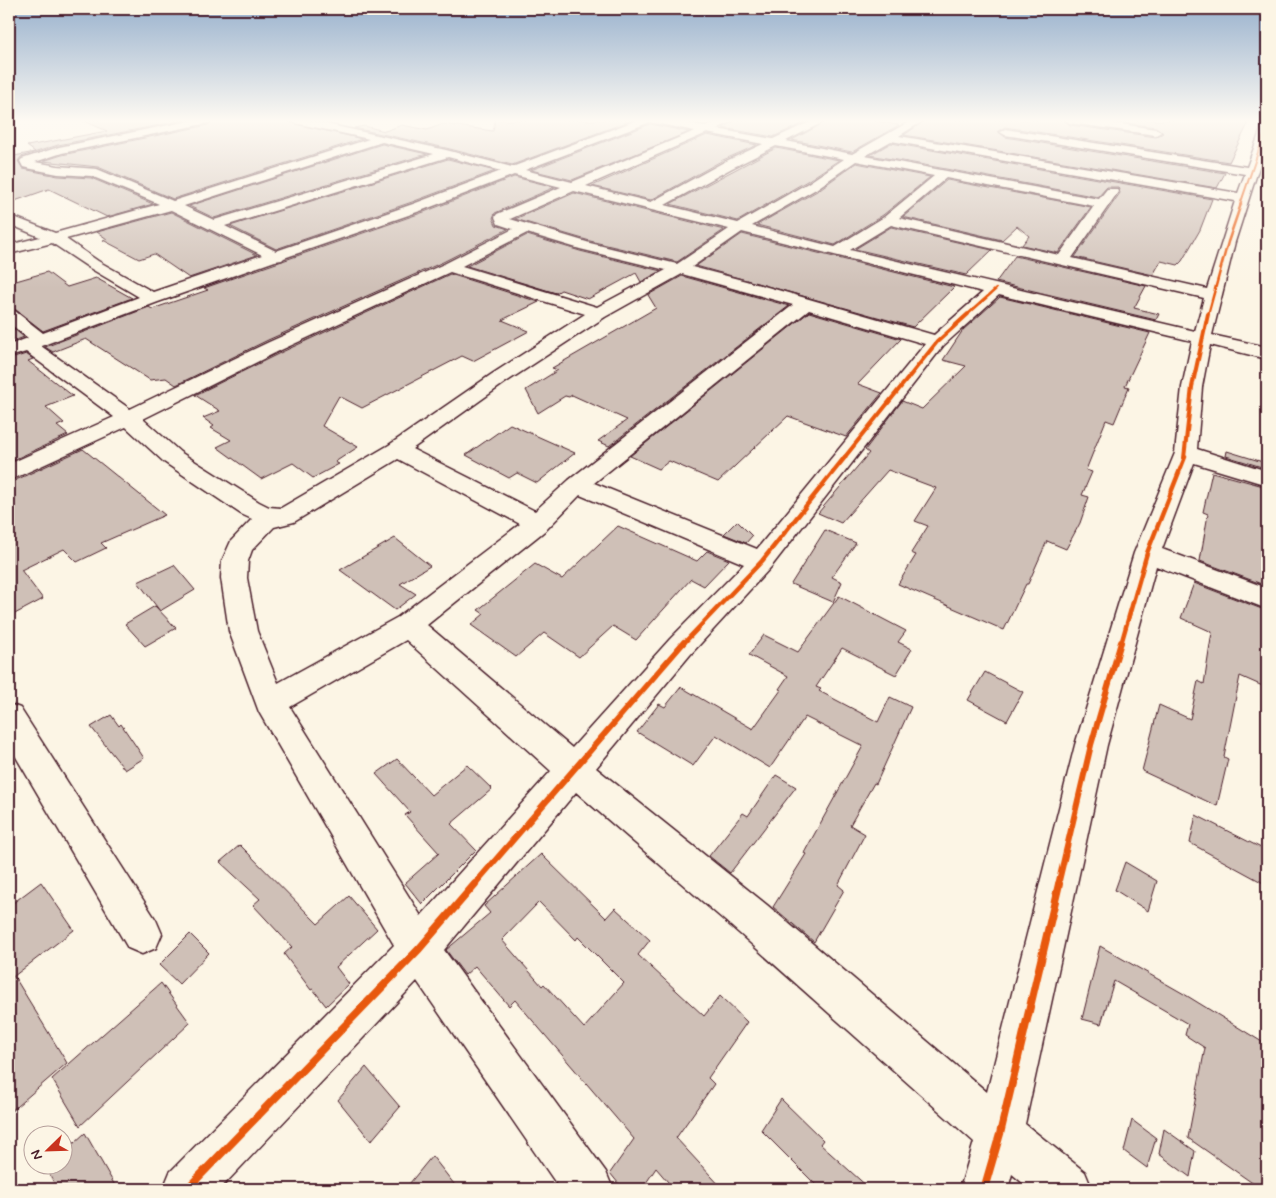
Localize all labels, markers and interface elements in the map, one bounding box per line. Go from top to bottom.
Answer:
north arrow [22,1126,72,1176]
text: N [27,1147,47,1162]

